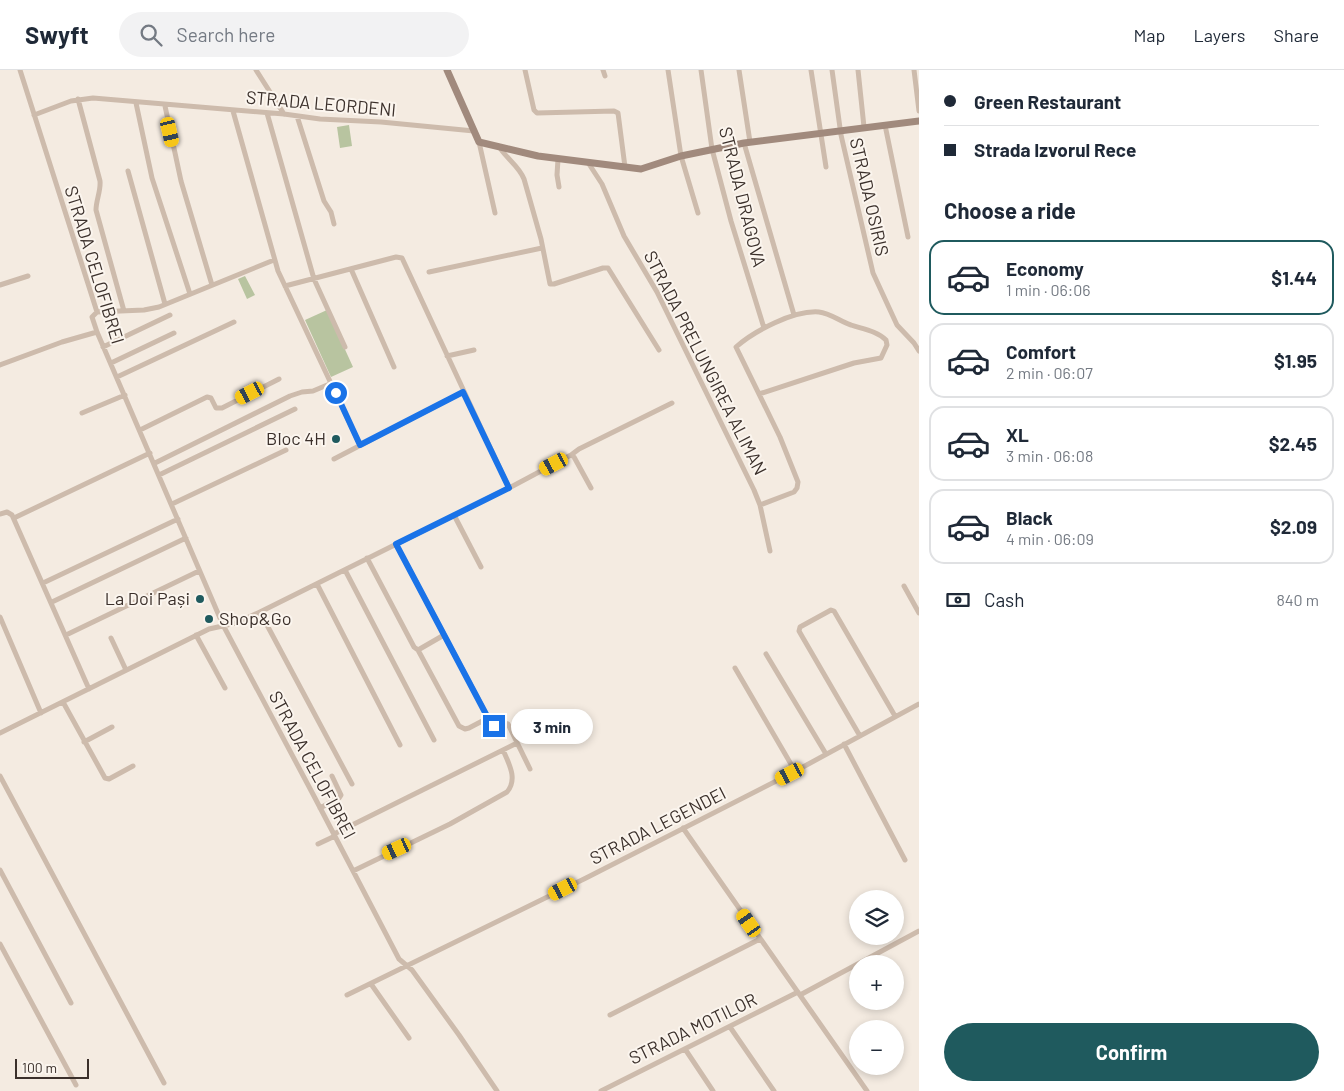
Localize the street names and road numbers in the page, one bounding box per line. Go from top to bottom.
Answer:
street label: STRADA LEORDENI [245,85,397,121]
street label: STRADA DRAGOVA [715,124,771,269]
street label: STRADA OSIRIS [846,135,894,258]
street label: STRADA CELOFIBREI [60,183,129,346]
street label: STRADA PRELUNGIREA ALIMAN [640,247,772,478]
street label: STRADA CELOFIBREI [265,687,361,842]
street label: STRADA LEGENDEI [586,781,729,869]
street label: STRADA MOTILOR [625,988,760,1069]

